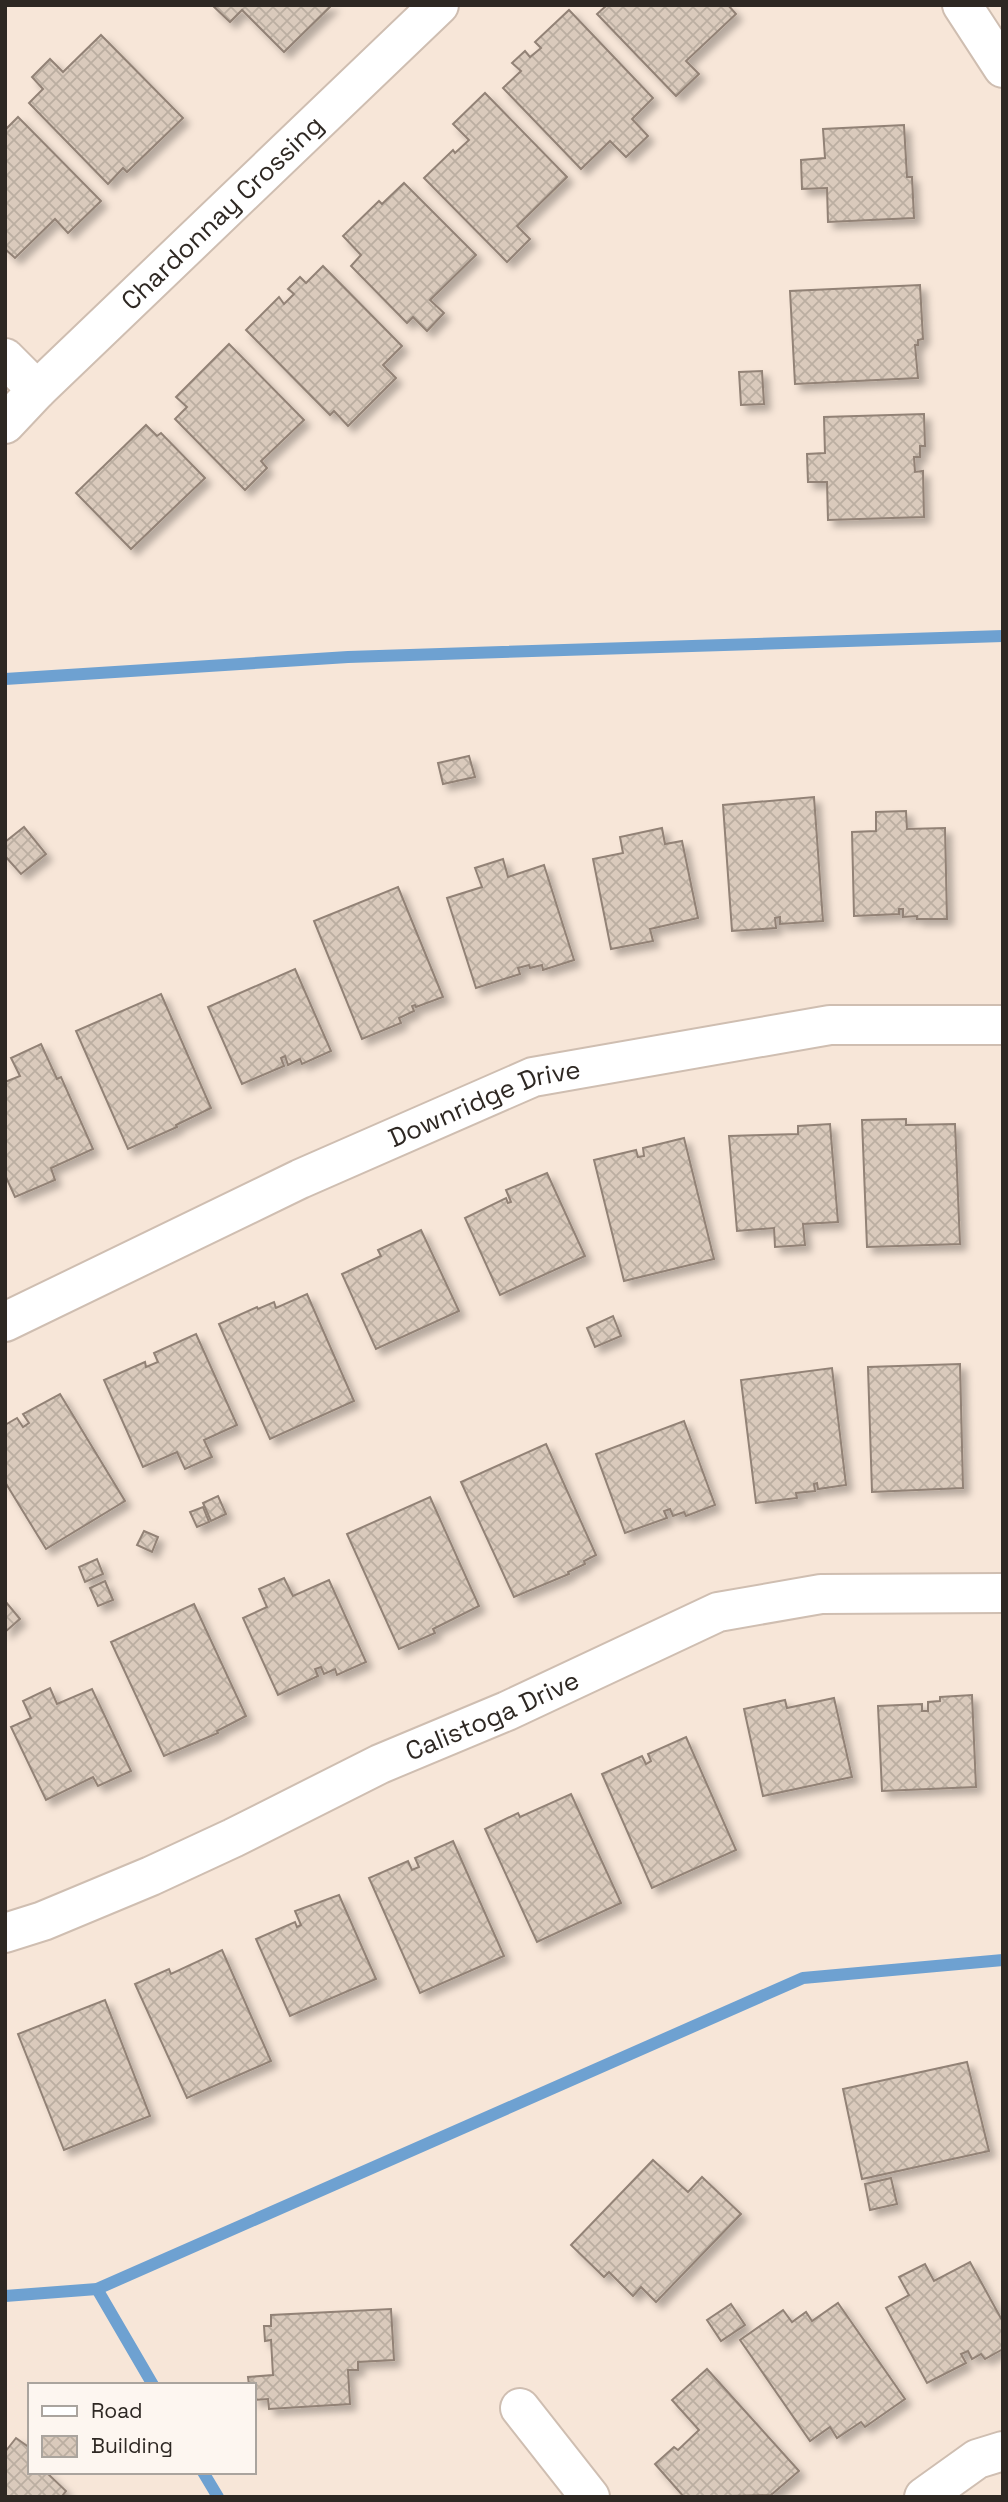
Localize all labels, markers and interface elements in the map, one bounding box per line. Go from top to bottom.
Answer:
street label: Chardonnay Crossing [114,108,330,318]
street label: Downridge Drive [383,1052,583,1155]
street label: Calistoga Drive [400,1663,584,1768]
legend [28,2383,256,2474]
text: Road [91,2397,143,2424]
text: Building [91,2432,173,2459]

